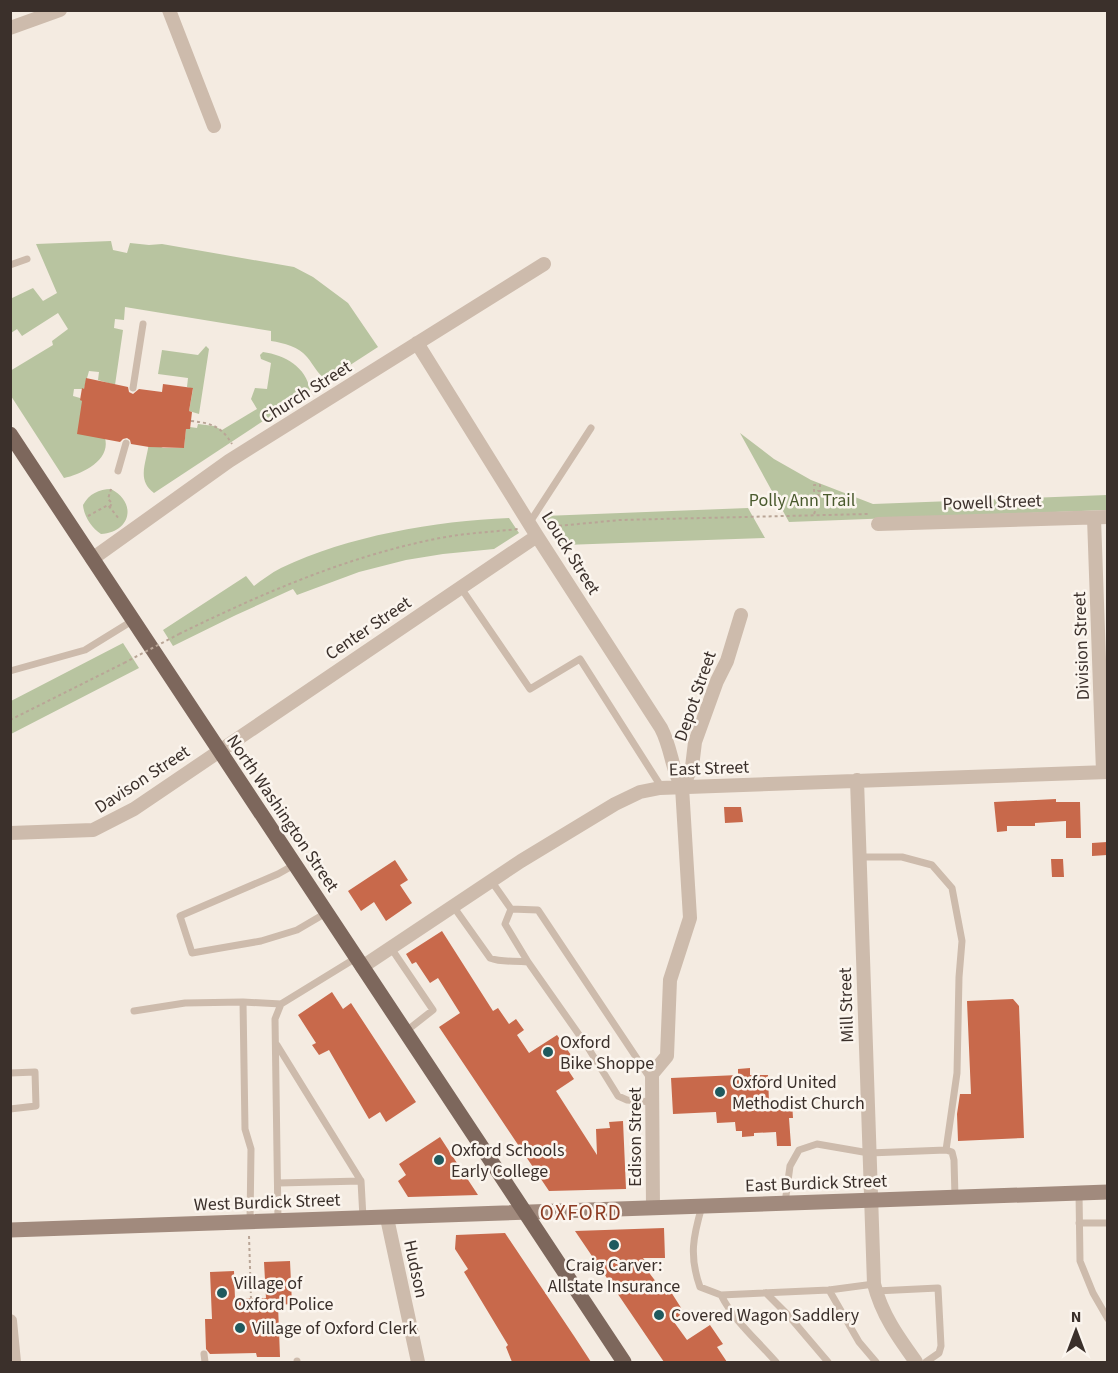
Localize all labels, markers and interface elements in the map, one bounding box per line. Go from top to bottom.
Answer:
street label: Church Street [256,355,356,430]
park label: Polly Ann Trail [749,488,855,513]
street label: Powell Street [942,488,1042,517]
street label: Louck Street [535,507,606,600]
street label: Center Street [320,590,416,666]
street label: Division Street [1067,591,1096,701]
street label: Depot Street [668,648,723,745]
street label: North Washington Street [221,730,345,897]
street label: Davison Street [90,739,195,820]
street label: East Street [668,755,750,782]
street label: Mill Street [833,967,860,1043]
place label: Oxford Bike Shoppe [560,1030,654,1076]
marker: Oxford Bike Shoppe [541,1045,555,1059]
place label: Oxford United Methodist Church [732,1070,865,1116]
marker: Oxford United Methodist Church [713,1085,727,1099]
street label: Edison Street [623,1087,648,1187]
place label: Oxford Schools Early College [451,1138,564,1184]
marker: Oxford Schools Early College [432,1153,446,1167]
street label: East Burdick Street [745,1169,887,1198]
street label: West Burdick Street [193,1187,341,1218]
district label: OXFORD [540,1198,622,1228]
street label: Hudson [397,1238,434,1300]
marker: Craig Carver: Allstate Insurance [607,1238,621,1252]
place label: Craig Carver: Allstate Insurance [548,1253,680,1299]
place label: Village of Oxford Police [234,1271,334,1317]
marker: Village of Oxford Police [215,1286,229,1300]
north arrow [1046,1301,1106,1361]
place label: Covered Wagon Saddlery [671,1303,860,1328]
text: N [1071,1306,1081,1328]
marker: Covered Wagon Saddlery [652,1308,666,1322]
place label: Village of Oxford Clerk [252,1316,417,1341]
marker: Village of Oxford Clerk [233,1321,247,1335]

